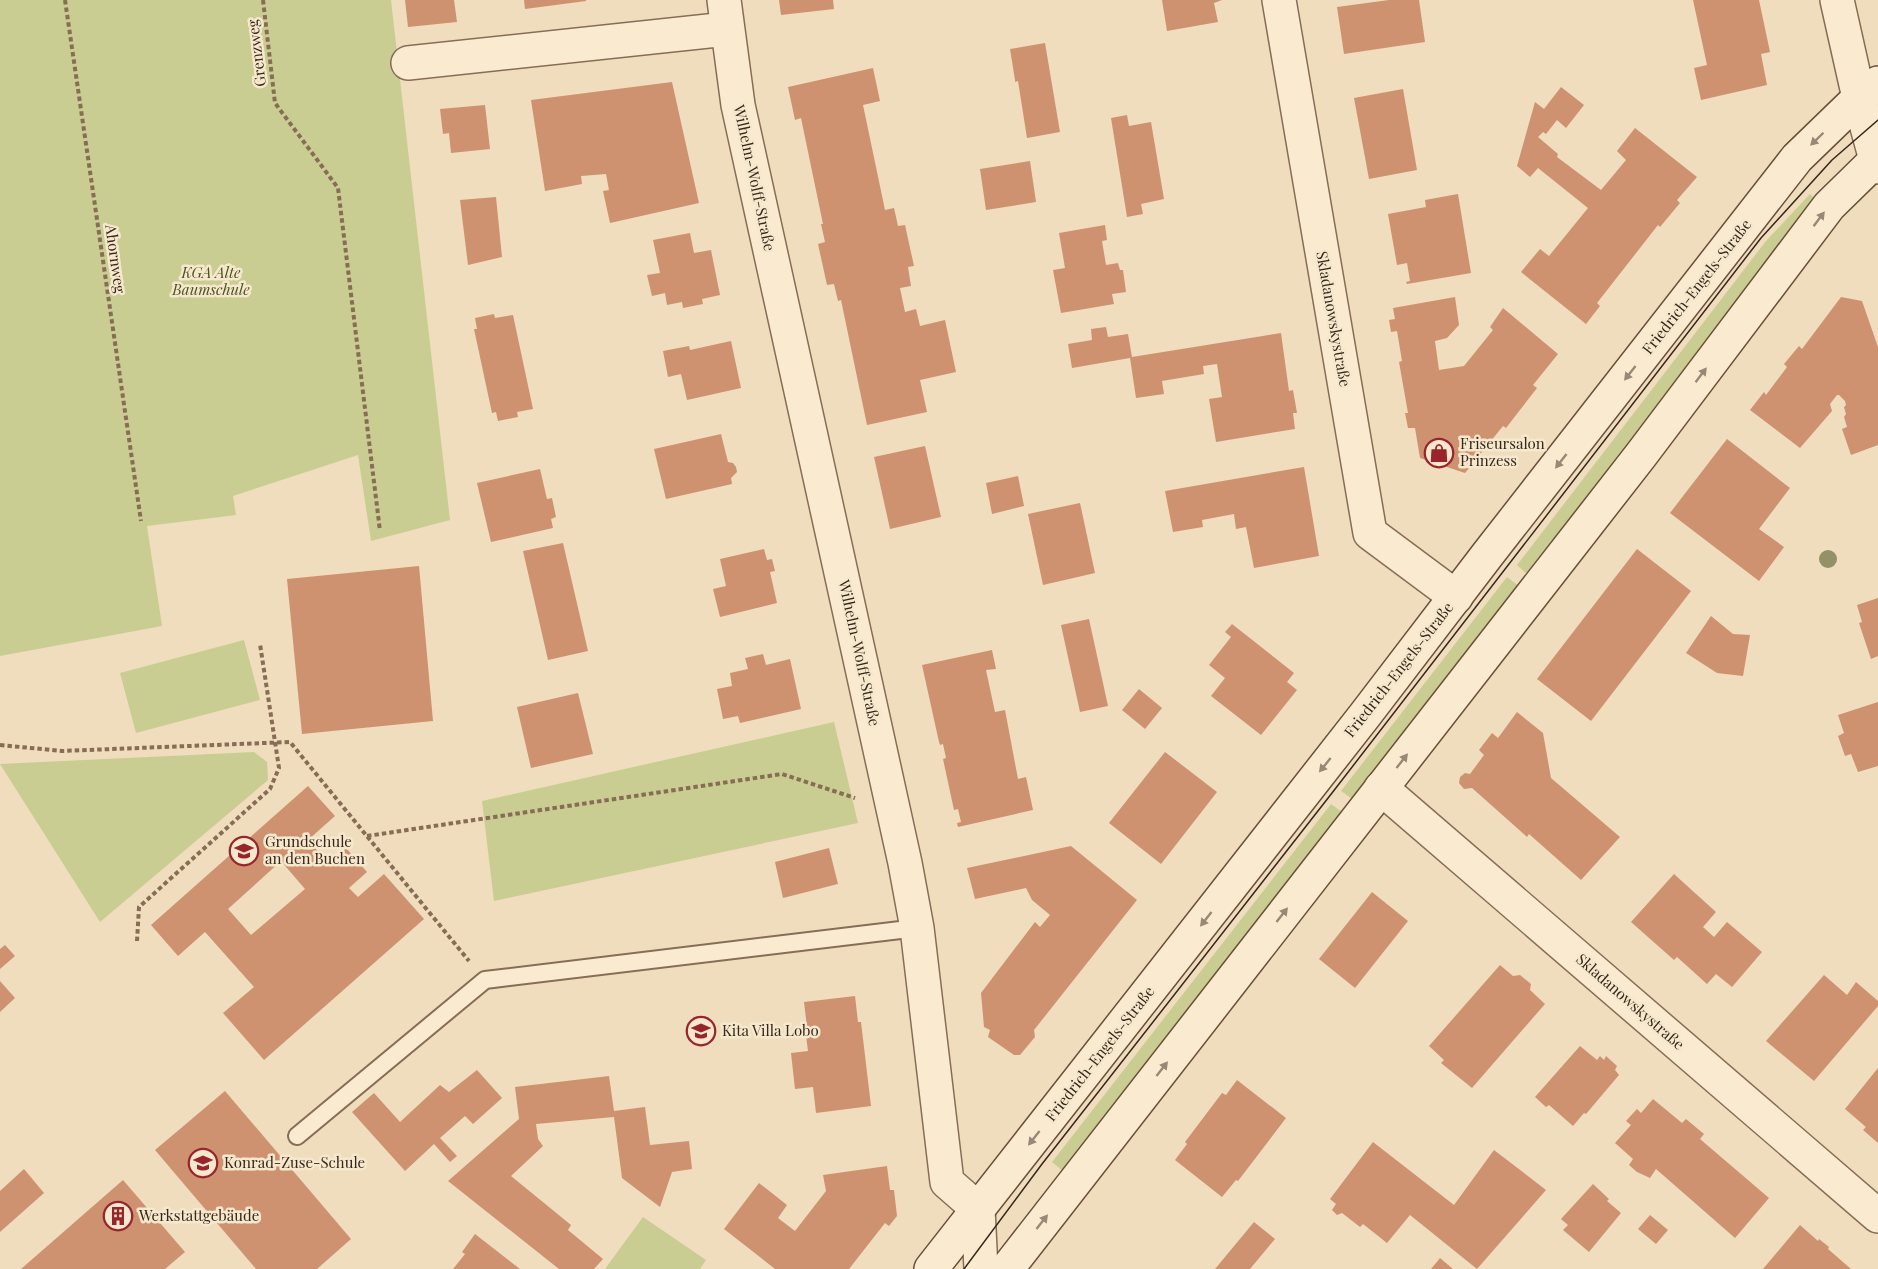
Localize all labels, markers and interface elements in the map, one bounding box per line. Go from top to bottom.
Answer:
street label: Grenzweg [242,18,270,88]
street label: Wilhelm-Wolff-Straße [730,102,780,253]
one-way arrow [1810,132,1825,146]
one-way arrow [1812,212,1824,227]
street label: Friedrich-Engels-Straße [1637,215,1755,358]
street label: Ahornweg [101,222,131,294]
street label: Skladanowskystraße [1312,249,1356,388]
park label: KGA Alte Baumschule [171,262,250,299]
one-way arrow [1624,365,1636,380]
one-way arrow [1695,367,1707,383]
place label: Friseursalon Prinzess [1460,433,1545,470]
shop icon: Friseursalon Prinzess [1423,437,1455,469]
one-way arrow [1555,454,1567,469]
street label: Wilhelm-Wolff-Straße [835,577,885,728]
street label: Friedrich-Engels-Straße [1339,598,1457,741]
one-way arrow [1395,753,1408,769]
one-way arrow [1319,757,1332,773]
place label: Grundschule an den Buchen [265,831,365,868]
school or university icon: Grundschule an den Buchen [228,835,260,867]
one-way arrow [1276,907,1289,923]
one-way arrow [1199,911,1212,927]
street label: Skladanowskystraße [1572,949,1689,1054]
street label: Friedrich-Engels-Straße [1040,982,1158,1125]
school or university icon: Kita Villa Lobo [685,1015,717,1047]
place label: Kita Villa Lobo [722,1020,819,1040]
one-way arrow [1156,1061,1169,1077]
one-way arrow [1028,1131,1040,1146]
school or university icon: Konrad-Zuse-Schule [187,1147,219,1179]
place label: Konrad-Zuse-Schule [224,1152,365,1172]
building icon: Werkstattgebäude [102,1200,134,1232]
place label: Werkstattgebäude [138,1205,259,1225]
one-way arrow [1036,1215,1048,1230]

